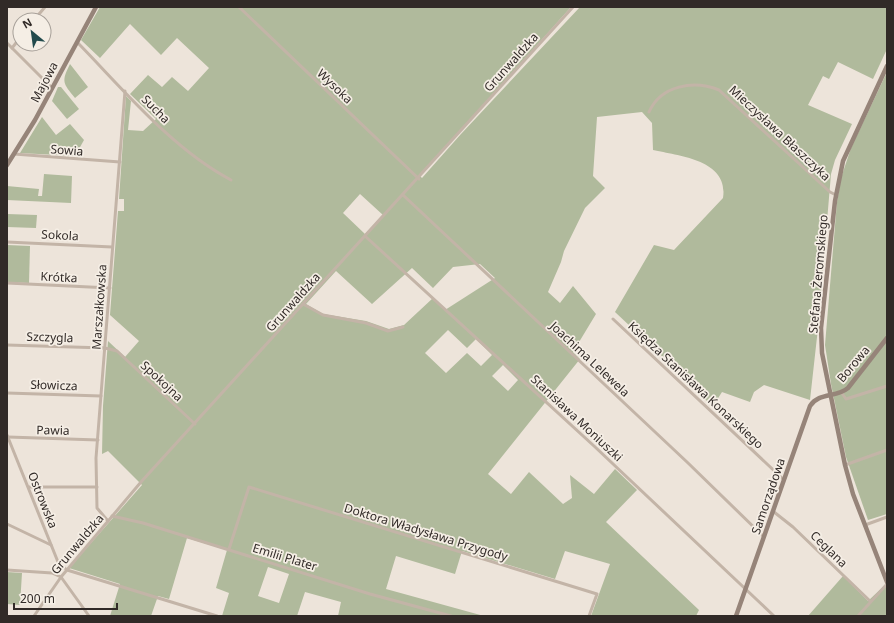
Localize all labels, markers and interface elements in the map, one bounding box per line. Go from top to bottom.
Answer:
north arrow [12,12,52,52]
text: N [19,14,34,32]
street label: Grunwaldzka [480,29,542,95]
street label: Majowa [26,59,62,105]
street label: Wysoka [313,65,357,107]
street label: Mieczysława Błaszczyka [726,81,834,185]
street label: Sucha [138,91,174,127]
street label: Sowia [50,140,84,160]
street label: Stefana Żeromskiego [804,214,832,334]
street label: Sokola [41,226,79,244]
street label: Marszałkowska [88,264,110,350]
street label: Krótka [40,268,78,286]
street label: Grunwaldzka [262,269,324,335]
street label: Joachima Lelewela [546,317,634,400]
street label: Księdza Stanisława Konarskiego [625,318,767,452]
street label: Szczygla [26,328,74,346]
street label: Borowa [833,342,873,386]
street label: Spokojna [137,357,187,405]
street label: Stanisława Moniuszki [527,371,627,465]
street label: Słowicza [30,376,78,394]
street label: Pawia [36,421,70,439]
street label: Samorządowa [747,456,789,536]
street label: Ostrowska [24,469,62,531]
street label: Doktora Władysława Przygody [342,499,511,565]
street label: Grunwaldzka [47,510,107,578]
street label: Ceglana [807,527,851,571]
street label: Emilii Plater [251,539,319,575]
scale bar [14,585,117,611]
text: 200 m [20,590,55,607]

